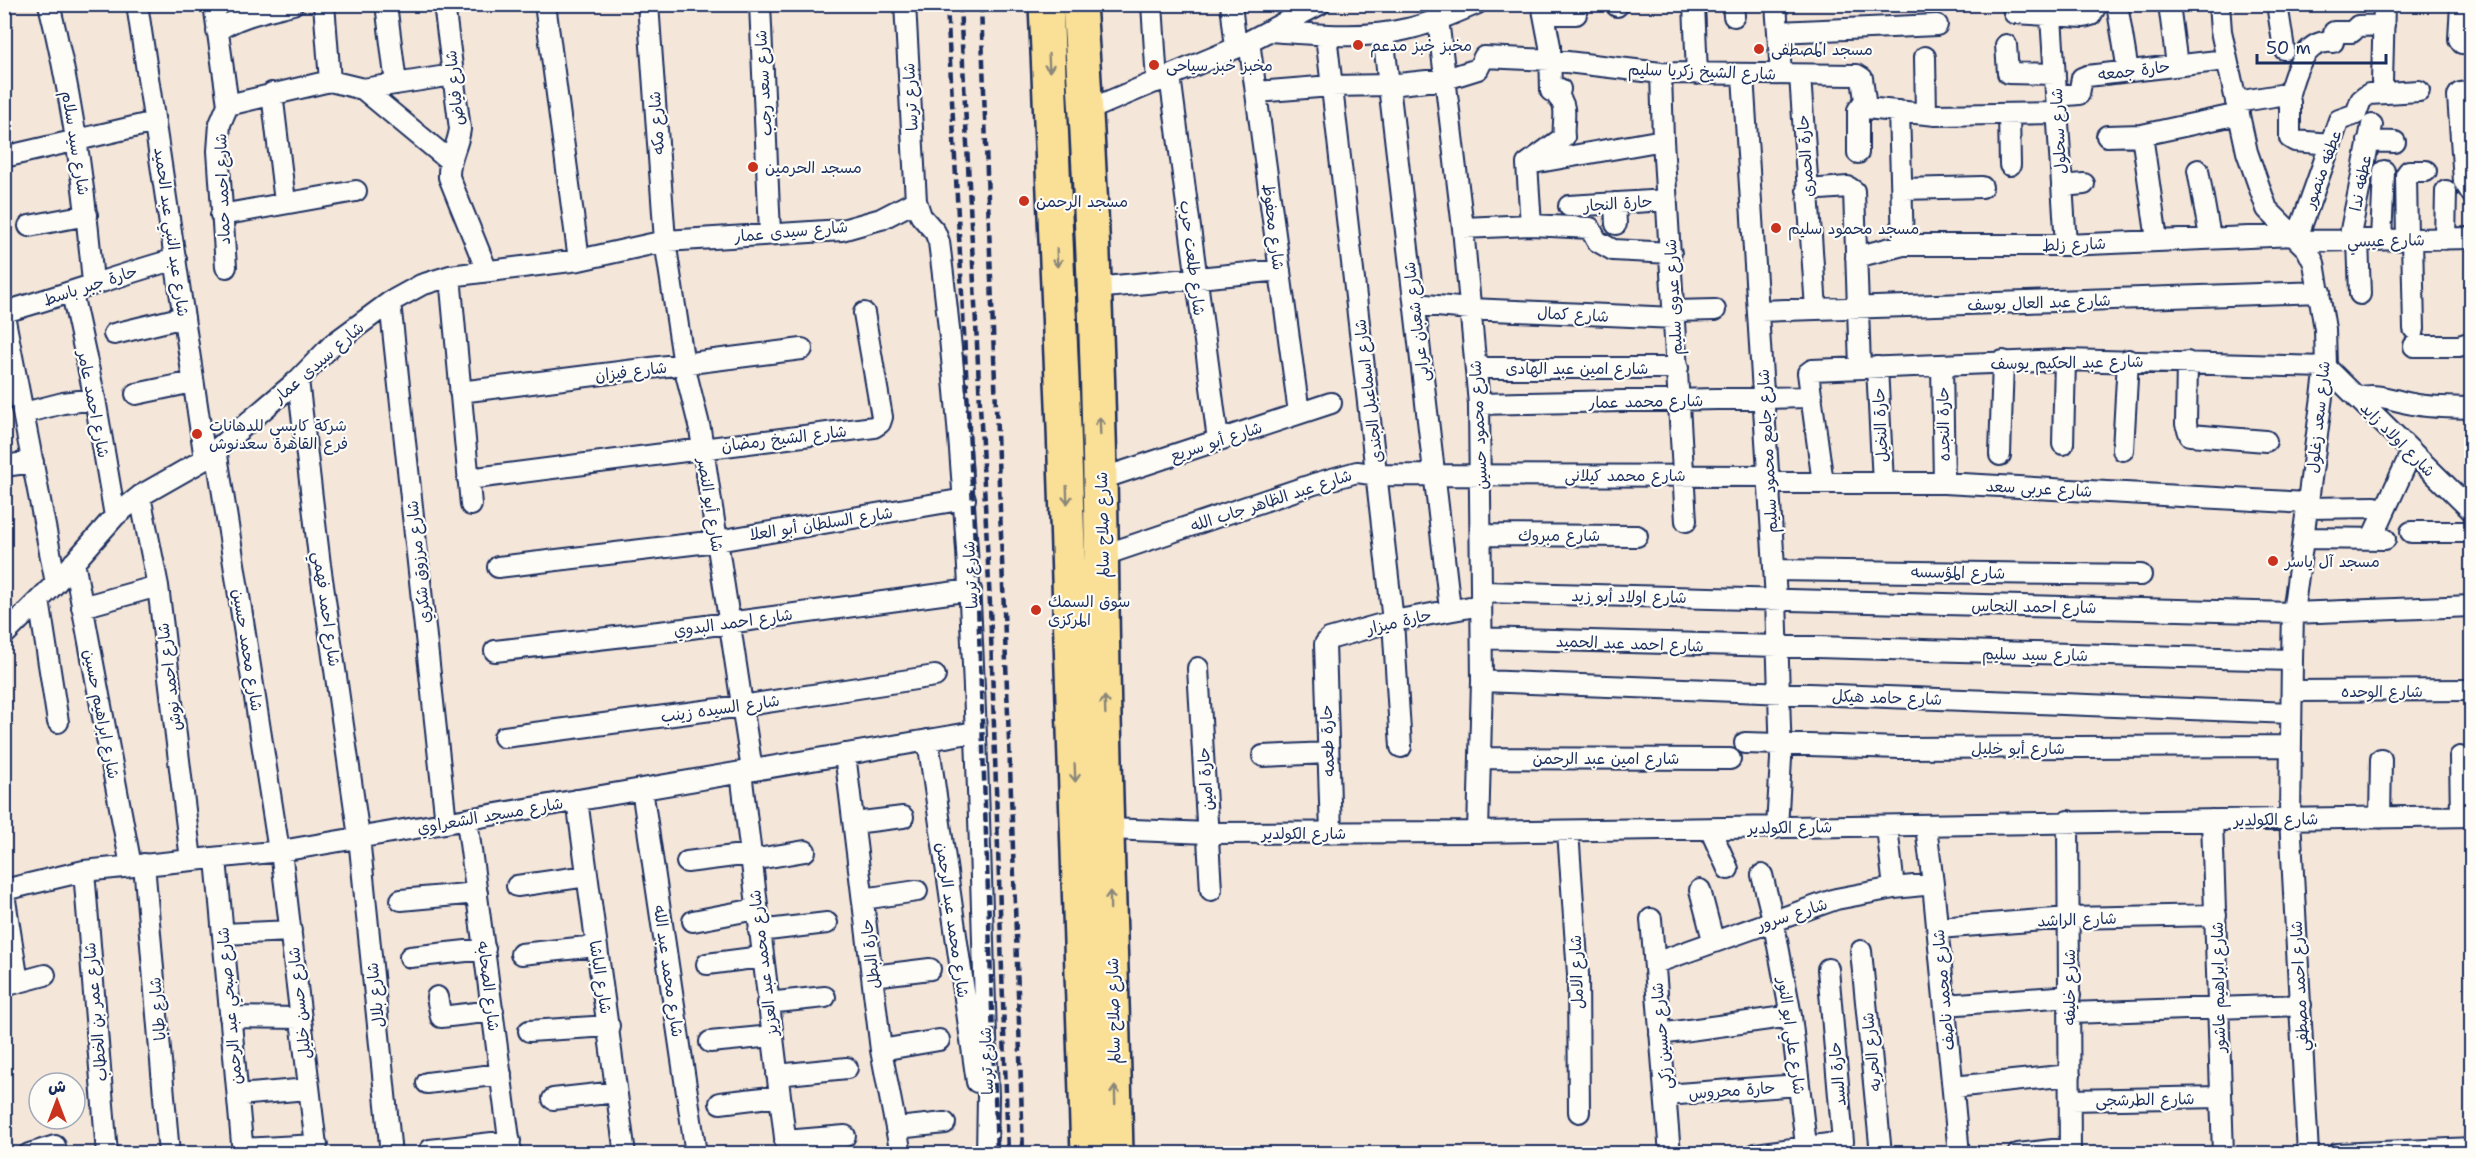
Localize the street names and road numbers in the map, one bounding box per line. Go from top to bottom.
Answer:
street label: شارع سعد رجب [750,29,778,137]
street label: شارع فياض [440,49,470,127]
street label: حارة جمعه [2097,56,2171,85]
street label: شارع الشيخ زكريا سليم [1627,58,1776,87]
street label: شارع ترسا [898,62,924,132]
street label: شارع سحلول [2046,87,2072,174]
street label: شارع سيد سلام [55,89,94,197]
street label: شارع مكه [644,90,670,155]
street label: حارة الحمرى [1792,114,1819,198]
street label: عطفه منصور [2298,127,2346,213]
street label: شارع احمد حماد [210,133,236,245]
street label: شارع عبد النبي عبد الحميد [145,146,194,319]
street label: عطفه ندا [2345,153,2376,213]
street label: شارع محفوظ [1257,183,1289,272]
street label: حارة النجار [1581,191,1653,217]
street label: شارع طلعت حرب [1174,199,1210,317]
street label: شارع سيدى عمار [732,216,849,248]
street label: شارع عيسي [2347,229,2425,256]
street label: شارع زلط [2042,233,2106,257]
street label: شارع عدوى سليم [1660,238,1689,356]
street label: حارة جبر باسط [40,260,140,311]
street label: شارع شعبان عرابى [1399,261,1435,383]
street label: شارع عبد العال يوسف [1967,290,2111,316]
street label: شارع كمال [1537,302,1609,328]
street label: شارع سيدى عمار [268,317,369,409]
street label: شارع اسماعيل الجندى [1349,318,1389,464]
street label: شارع احمد عامر [71,347,114,460]
street label: شارع عبد الحكيم يوسف [1990,351,2144,376]
street label: شارع فيزان [594,357,668,387]
street label: شارع امين عبد الهادى [1505,358,1649,380]
street label: شارع محمود حسين [1465,359,1493,490]
street label: شارع سعد زغلول [2302,360,2336,474]
street label: شارع جامع محمود سليم [1753,368,1784,534]
street label: حارة النجده [1932,386,1955,462]
street label: حارة النخيل [1868,387,1893,463]
street label: شارع محمد عمار [1588,390,1704,414]
street label: شارع اولاد زايد [2355,397,2440,482]
street label: شارع أبو سريع [1167,417,1265,467]
street label: شارع الشيخ رمضان [720,420,848,458]
street label: شارع أبو النصر [691,455,728,554]
street label: شارع عبد الظاهر جاب الله [1188,464,1355,537]
street label: شارع محمد كيلانى [1564,465,1686,487]
street label: شارع صلاح سالم [1091,472,1116,578]
street label: شارع عربى سعد [1985,475,2093,503]
street label: شارع مرزوق شكري [402,499,436,624]
street label: شارع السلطان أبو العلا [748,502,894,546]
street label: شارع مبروك [1518,525,1600,547]
street label: شارع ترسا [958,540,984,610]
street label: شارع احمد فهمي [304,550,345,669]
street label: شارع المؤسسه [1911,561,2005,585]
street label: شارع اولاد أبو زيد [1571,585,1687,609]
street label: شارع محمد حسين [226,587,268,713]
street label: شارع احمد النحاس [1971,595,2097,619]
street label: شارع احمد البدوي [672,604,794,642]
street label: حارة ميزار [1363,604,1434,640]
street label: شارع احمد نوش [152,621,188,732]
street label: شارع احمد عبد الحميد [1556,630,1704,658]
street label: شارع سيد سليم [1982,643,2088,668]
street label: شارع ابراهيم حسين [77,648,124,781]
street label: شارع الوحده [2341,681,2423,703]
street label: شارع حامد هيكل [1832,685,1942,711]
street label: شارع السيده زينب [659,690,781,728]
street label: حارة طعمه [1316,704,1339,778]
street label: شارع أبو خليل [1971,738,2065,760]
street label: حارة امين [1193,747,1218,811]
street label: شارع امين عبد الرحمن [1533,748,1679,770]
street label: شارع مسجد الشعراوي [415,792,565,840]
street label: شارع الكولدير [2232,808,2318,832]
street label: شارع الكولدير [1746,816,1832,840]
street label: شارع الكولدير [1260,823,1346,845]
street label: شارع محمد عبد الرحمن [930,841,974,999]
street label: شارع محمد عبد العزيز [744,889,784,1039]
street label: شارع سرور [1752,893,1830,937]
street label: شارع محمد عبد الله [648,904,688,1039]
street label: شارع الراشد [2037,908,2117,932]
street label: حارة البطل [856,918,885,990]
street label: شارع احمد مصطفي [2286,920,2317,1052]
street label: شارع ابراهيم عاشور [2207,921,2232,1055]
street label: شارع صبحي عبد الرحمن [212,926,251,1086]
street label: شارع محمد ناصف [1928,928,1960,1051]
street label: شارع الامل [1565,934,1589,1010]
street label: شارع الباشا [583,939,617,1016]
street label: شارع الصحابه [472,940,504,1032]
street label: شارع عمر بن الخطاب [79,941,113,1082]
street label: شارع حسن خليل [283,946,317,1060]
street label: شارع خليفه [2059,949,2081,1025]
street label: شارع صلاح سالم [1102,958,1127,1064]
street label: شارع بلال [362,961,390,1029]
street label: شارع علي ابو النور [1769,974,1810,1097]
street label: شارع طابا [144,976,172,1042]
street label: شارع حسين زكى [1646,982,1678,1090]
street label: شارع الحريه [1857,1011,1887,1092]
street label: شارع ترسا [975,1027,999,1095]
street label: حارة السد [1824,1041,1851,1107]
street label: حارة محروس [1688,1077,1776,1104]
street label: شارع الطرشجى [2095,1088,2195,1112]

